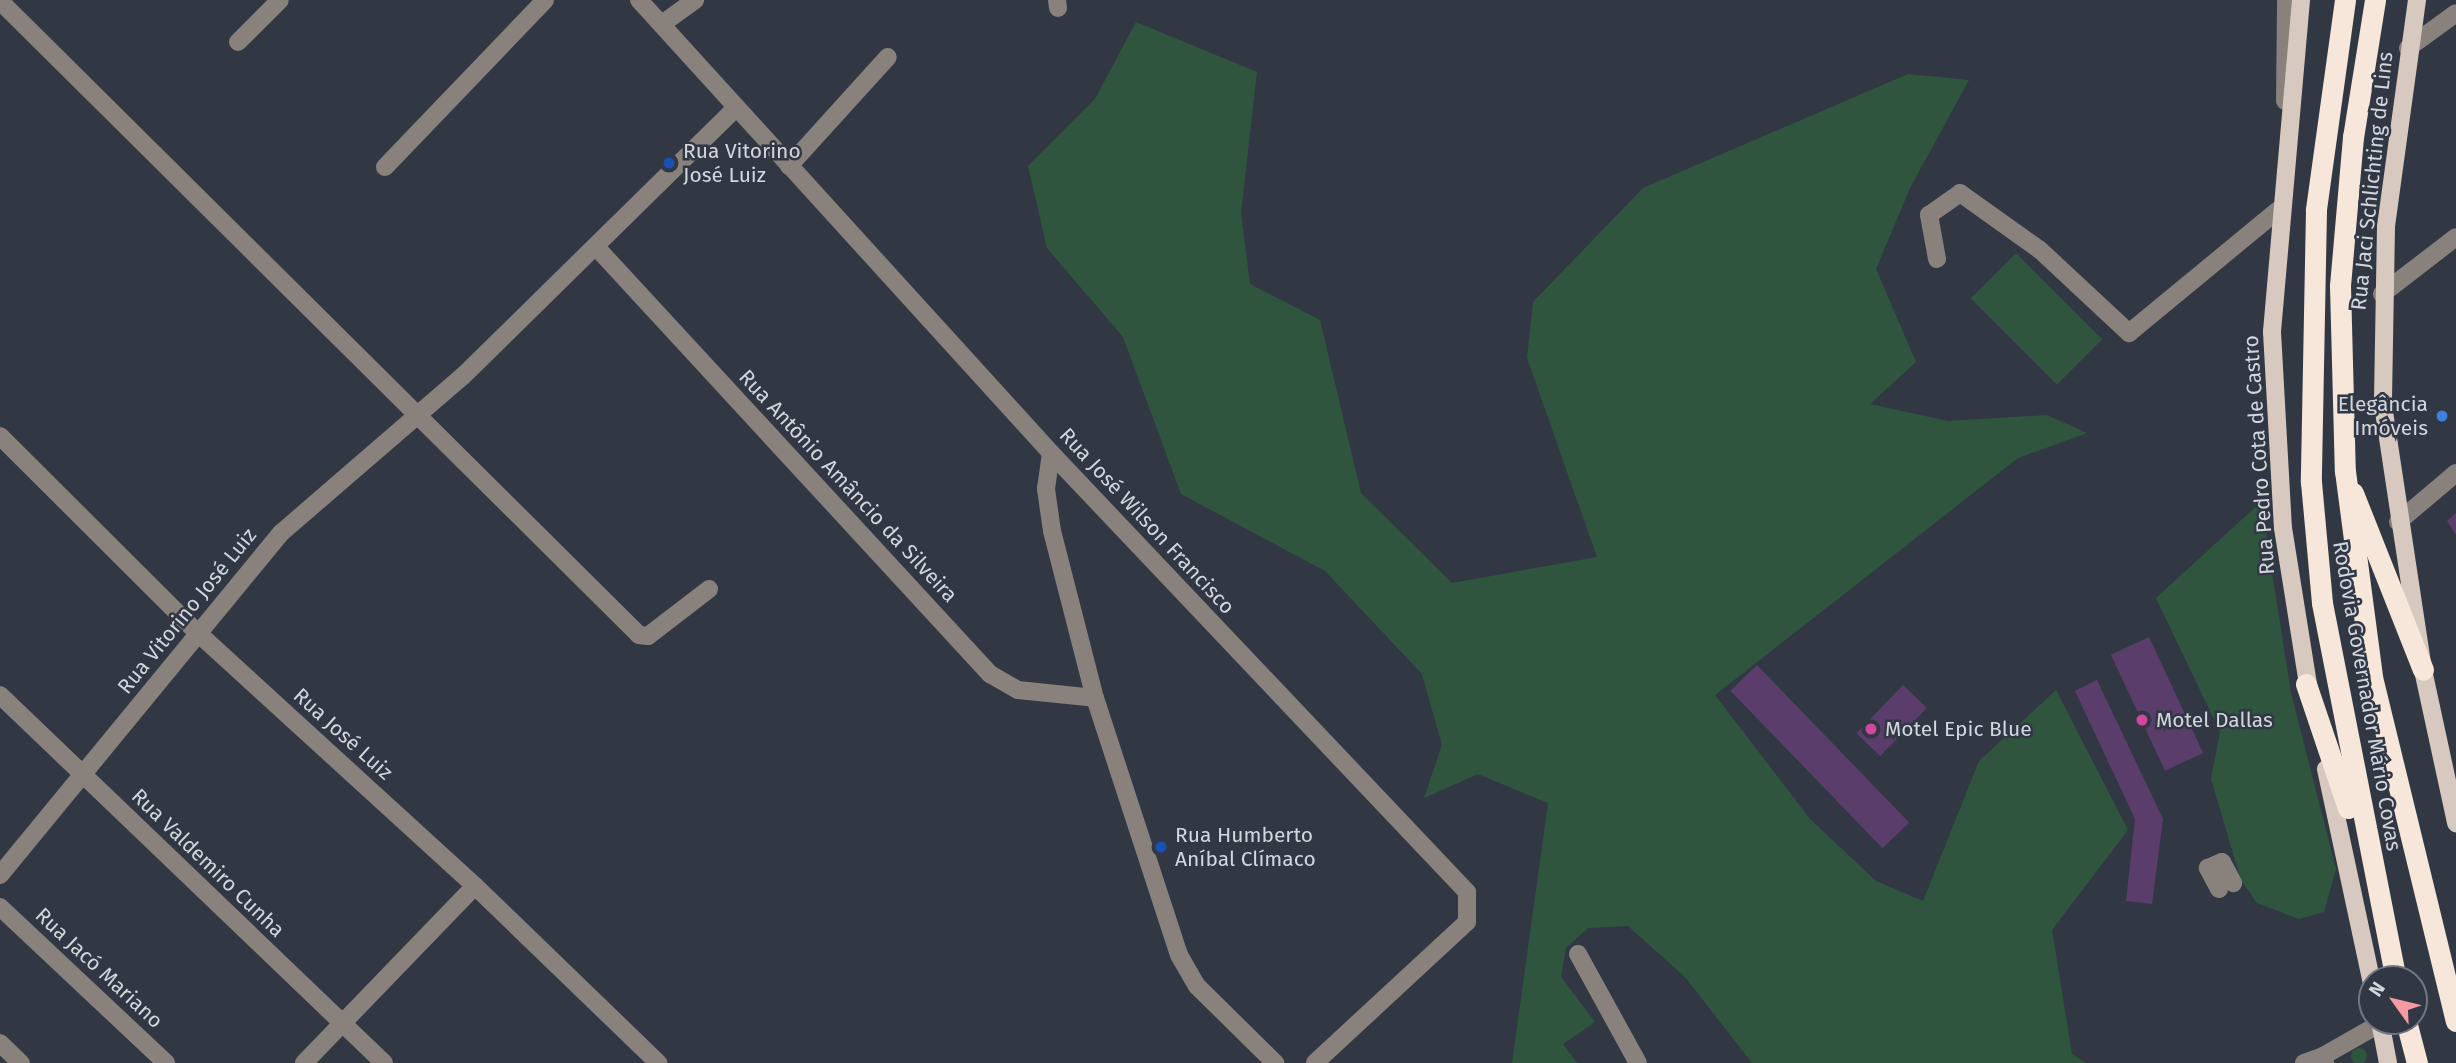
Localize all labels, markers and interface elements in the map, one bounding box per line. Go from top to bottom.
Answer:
street label: Rua Jaci Schlichting de Lins [2346,50,2398,312]
place label: Rua Vitorino José Luiz [683,138,801,188]
marker: Rua Vitorino José Luiz [661,155,677,171]
street label: Rua Pedro Cota de Castro [2238,334,2280,576]
street label: Rua Antônio Amâncio da Silveira [734,365,962,607]
place label: Elegância Imóveis [2338,391,2428,441]
marker: Elegância Imóveis [2434,408,2450,424]
street label: Rua José Wilson Francisco [1054,423,1240,619]
street label: Rua Vitorino José Luiz [112,523,262,699]
street label: Rodovia Governador Mário Covas [2327,539,2407,853]
street label: Rua José Luiz [288,683,398,785]
place label: Motel Dallas [2156,707,2273,733]
marker: Motel Dallas [2134,712,2150,728]
place label: Motel Epic Blue [1885,716,2032,742]
marker: Motel Epic Blue [1863,721,1879,737]
street label: Rua Valdemiro Cunha [126,783,290,943]
place label: Rua Humberto Aníbal Clímaco [1175,822,1316,872]
marker: Rua Humberto Aníbal Clímaco [1153,839,1169,855]
street label: Rua Jacó Mariano [30,903,168,1033]
north arrow [2358,965,2428,1035]
text: N [2364,977,2390,1001]

